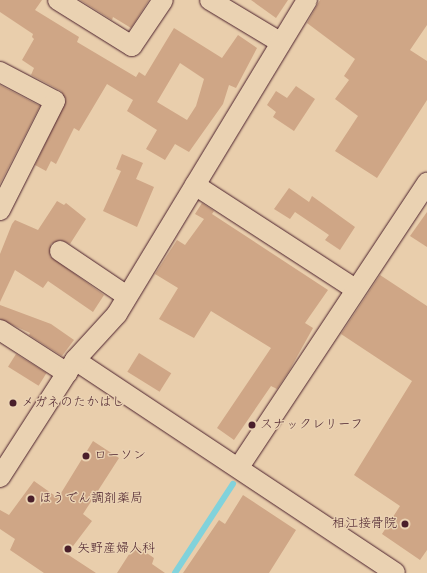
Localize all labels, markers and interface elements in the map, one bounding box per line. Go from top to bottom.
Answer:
place label: メガネのたかはし [21,395,125,411]
marker: メガネのたかはし [8,398,18,408]
place label: スナックレリーフ [260,417,364,433]
marker: スナックレリーフ [247,420,257,430]
place label: ローソン [94,448,146,464]
marker: ローソン [81,451,91,461]
place label: ほうでん調剤薬局 [39,491,143,507]
marker: ほうでん調剤薬局 [26,494,36,504]
place label: 相江接骨院 [332,516,397,532]
marker: 相江接骨院 [400,519,410,529]
place label: 矢野産婦人科 [77,541,155,557]
marker: 矢野産婦人科 [62,543,74,555]

